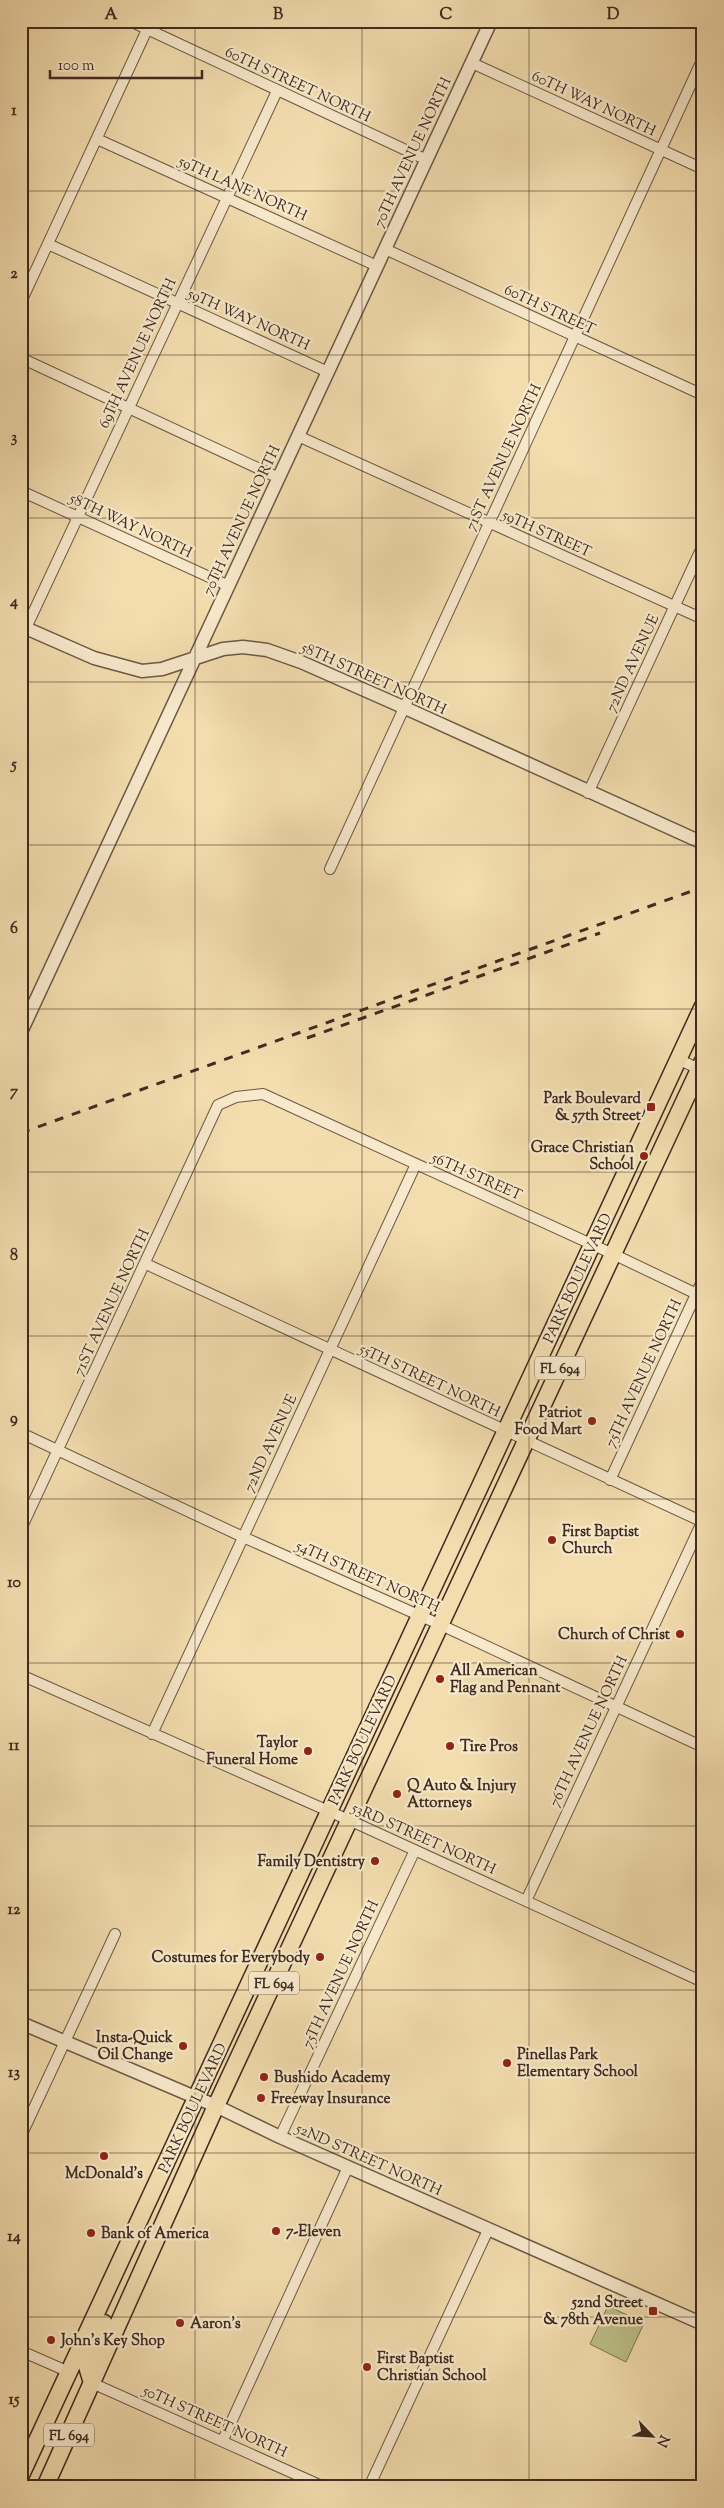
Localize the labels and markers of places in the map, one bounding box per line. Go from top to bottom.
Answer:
place label: Park Boulevard & 57th Street [543,1089,642,1127]
marker: Park Boulevard & 57th Street [645,1101,657,1113]
place label: Grace Christian School [531,1138,635,1176]
marker: Grace Christian School [638,1150,650,1162]
place label: Patriot Food Mart [515,1403,583,1441]
marker: Patriot Food Mart [586,1415,598,1427]
place label: First Baptist Church [562,1522,640,1560]
marker: First Baptist Church [546,1534,558,1546]
place label: Church of Christ [558,1625,671,1646]
marker: Church of Christ [674,1628,686,1640]
place label: All American Flag and Pennant [450,1661,561,1699]
marker: All American Flag and Pennant [434,1673,446,1685]
place label: Taylor Funeral Home [206,1733,298,1771]
place label: Tire Pros [460,1737,518,1758]
marker: Tire Pros [444,1740,456,1752]
marker: Taylor Funeral Home [302,1745,314,1757]
place label: Q Auto & Injury Attorneys [407,1776,517,1814]
marker: Q Auto & Injury Attorneys [391,1788,403,1800]
place label: Family Dentistry [258,1852,366,1873]
marker: Family Dentistry [369,1855,381,1867]
place label: Costumes for Everybody [152,1948,311,1969]
marker: Costumes for Everybody [314,1951,326,1963]
place label: Insta-Quick Oil Change [96,2028,174,2066]
marker: Insta-Quick Oil Change [177,2040,189,2052]
place label: Pinellas Park Elementary School [517,2045,639,2083]
marker: Pinellas Park Elementary School [501,2057,513,2069]
place label: Bushido Academy [274,2068,391,2089]
marker: Bushido Academy [258,2071,270,2083]
place label: Freeway Insurance [271,2089,390,2110]
marker: Freeway Insurance [255,2092,267,2104]
marker: McDonald's [98,2150,110,2162]
place label: McDonald's [65,2164,143,2185]
place label: 7-Eleven [286,2222,342,2243]
place label: Bank of America [101,2224,209,2245]
marker: 7-Eleven [270,2225,282,2237]
marker: Bank of America [85,2227,97,2239]
place label: 52nd Street & 78th Avenue [543,2293,644,2331]
marker: 52nd Street & 78th Avenue [647,2305,659,2317]
place label: Aaron's [190,2314,241,2335]
marker: Aaron's [174,2317,186,2329]
place label: John's Key Shop [60,2331,166,2352]
marker: John's Key Shop [45,2334,57,2346]
place label: First Baptist Christian School [377,2349,488,2387]
marker: First Baptist Christian School [361,2361,373,2373]

